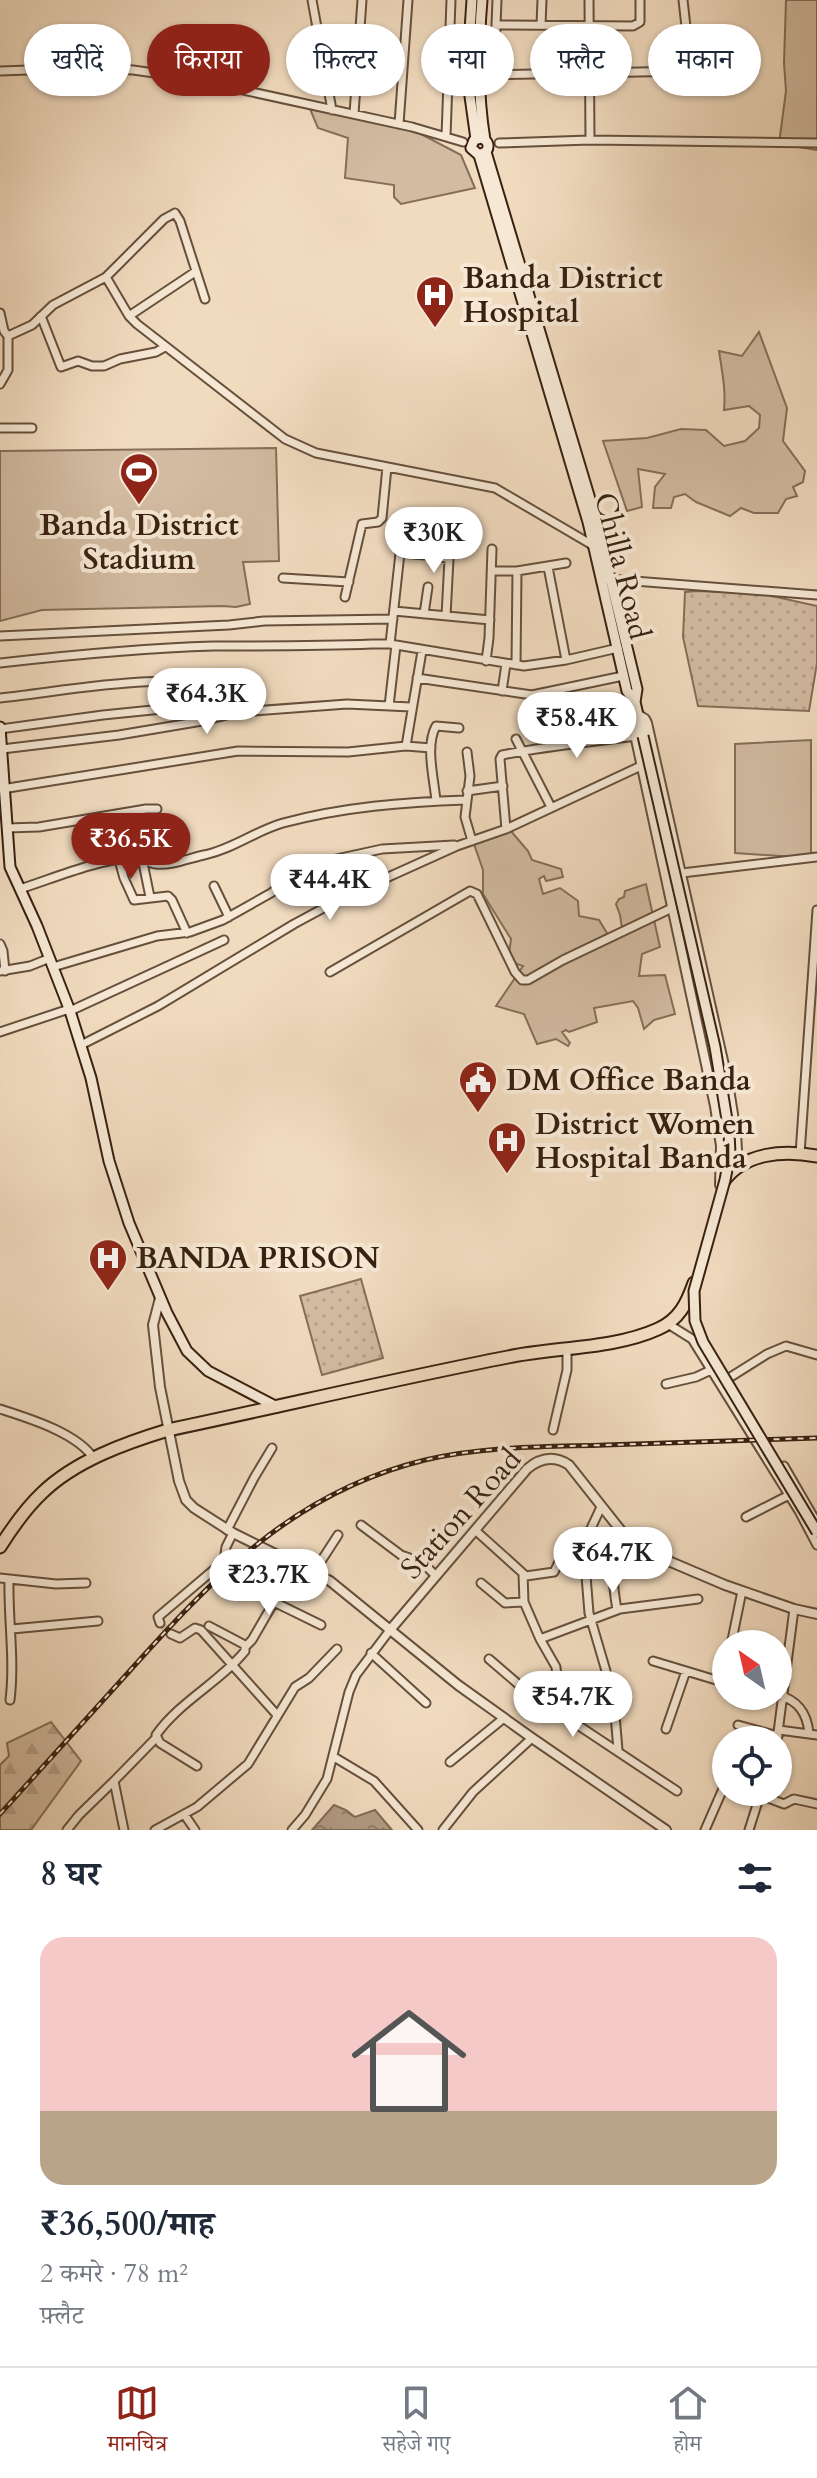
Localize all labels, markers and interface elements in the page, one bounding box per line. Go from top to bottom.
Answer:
chip: खरीदें [24,24,131,96]
chip: किराया [147,24,270,96]
chip: फ़िल्टर [286,24,405,96]
chip: नया [421,24,514,96]
chip: फ़्लैट [530,24,632,96]
chip: मकान [648,24,761,96]
place label: Banda District Hospital [463,258,663,333]
hospital icon: Banda District Hospital [414,274,456,329]
sports icon: Banda District Stadium [118,451,160,506]
street label: Chilla Road [584,488,660,644]
place label: Banda District Stadium [39,505,239,580]
pin: ₹30K [387,507,481,575]
text: ₹30K [403,515,465,550]
pin: ₹64.3K [142,668,272,736]
text: ₹64.3K [165,676,249,711]
pin: ₹58.4K [512,692,642,760]
text: ₹58.4K [535,700,619,735]
pin: ₹36.5K [66,813,196,881]
text: ₹36.5K [89,821,173,856]
pin: ₹44.4K [265,854,395,922]
text: ₹44.4K [288,862,372,897]
public building icon: DM Office Banda [457,1059,499,1114]
place label: DM Office Banda [506,1060,751,1101]
place label: District Women Hospital Banda [535,1104,755,1179]
hospital icon: District Women Hospital Banda [486,1120,528,1175]
hospital icon: BANDA PRISON [87,1237,129,1292]
place label: BANDA PRISON [136,1238,380,1279]
street label: Station Road [391,1440,531,1588]
pin: ₹64.7K [548,1527,678,1595]
text: ₹64.7K [571,1535,655,1570]
pin: ₹23.7K [204,1549,334,1617]
text: ₹23.7K [227,1557,311,1592]
north arrow [712,1630,792,1710]
map controls [712,1630,792,1806]
pin: ₹54.7K [508,1671,638,1739]
text: ₹54.7K [531,1679,615,1714]
button: locate [712,1726,792,1806]
text: 8 घर [40,1851,100,1897]
icon: filters [733,1856,777,1900]
icon: home [337,1989,481,2133]
text: ₹36,500/माह [40,2201,214,2247]
text: 2 कमरे · 78 m² [40,2256,188,2291]
text: फ़्लैट [40,2298,83,2333]
tab: मानचित्र [107,2381,167,2465]
tab: सहेजे गए [382,2381,451,2465]
tab: होम [666,2381,710,2465]

